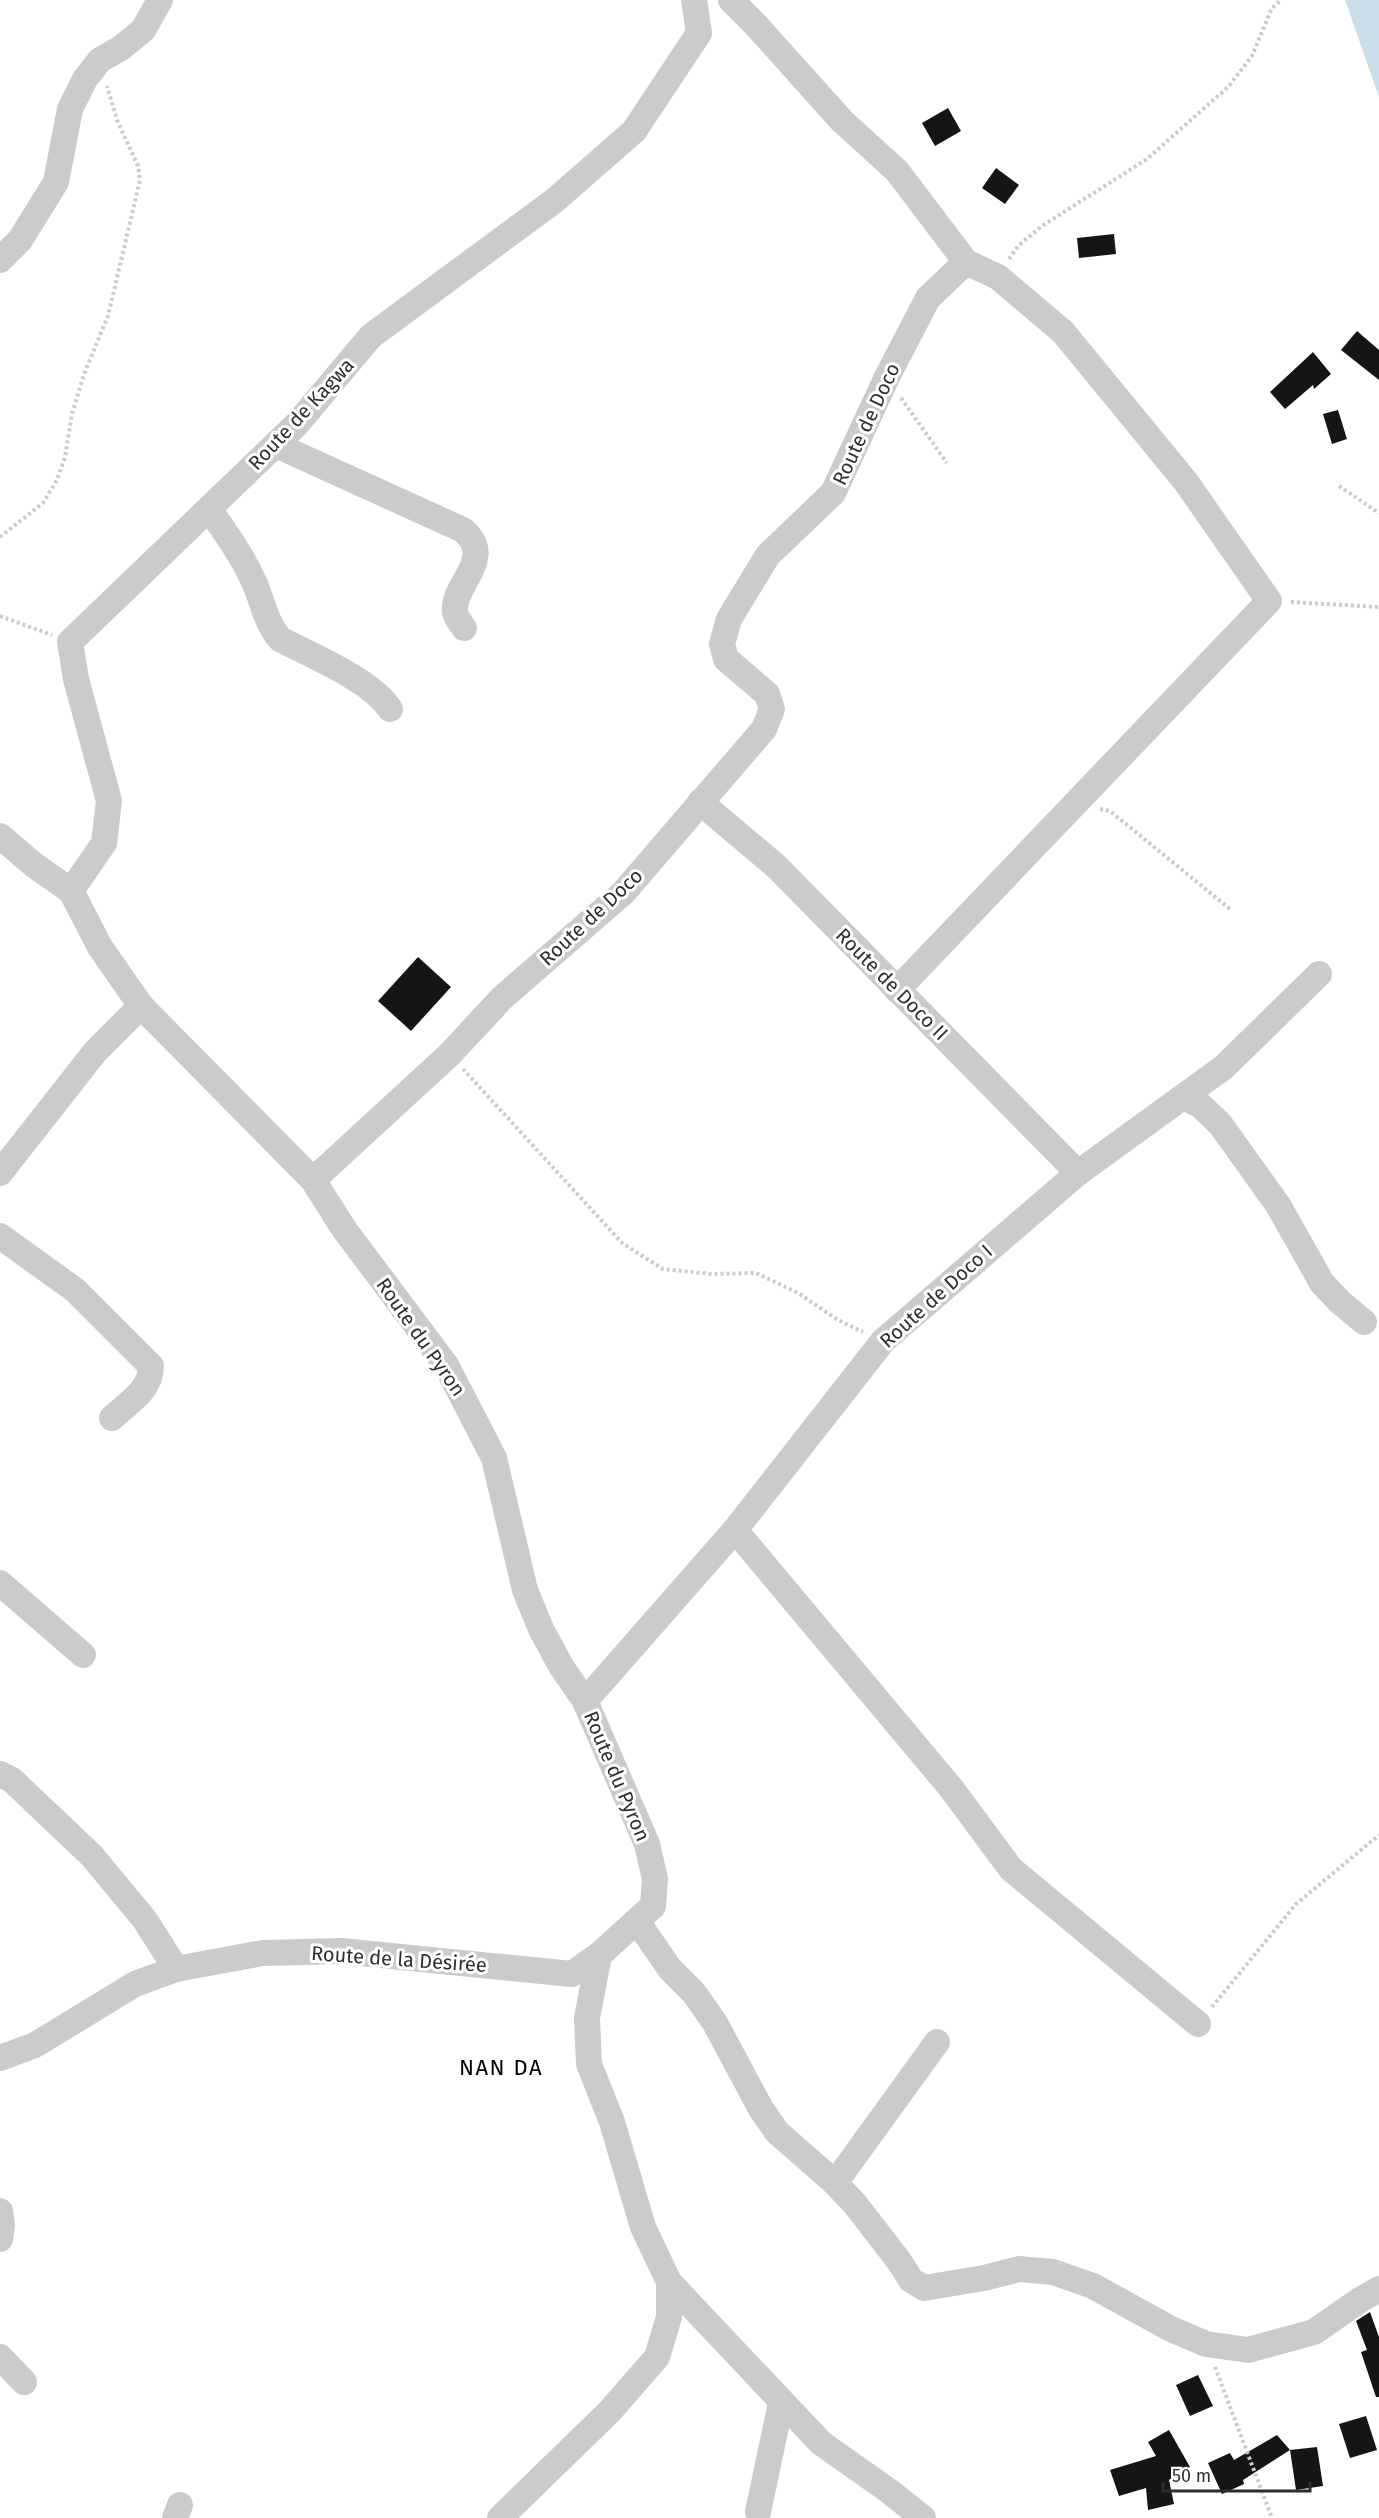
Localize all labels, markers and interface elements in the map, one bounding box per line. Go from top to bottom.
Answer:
street label: Route de Kagwa [243,353,359,475]
street label: Route de Doco [827,359,905,489]
street label: Route de Doco [535,863,647,971]
street label: Route de Doco II [831,923,953,1045]
street label: Route de Doco I [875,1239,997,1353]
street label: Route du Pyron [371,1273,471,1401]
street label: Route du Pyron [579,1707,655,1845]
street label: Route de la Désirée [310,1941,488,1977]
district label: NAN DA [459,2054,543,2081]
scale bar [1163,2455,1310,2493]
text: 50 m [1172,2465,1211,2487]

